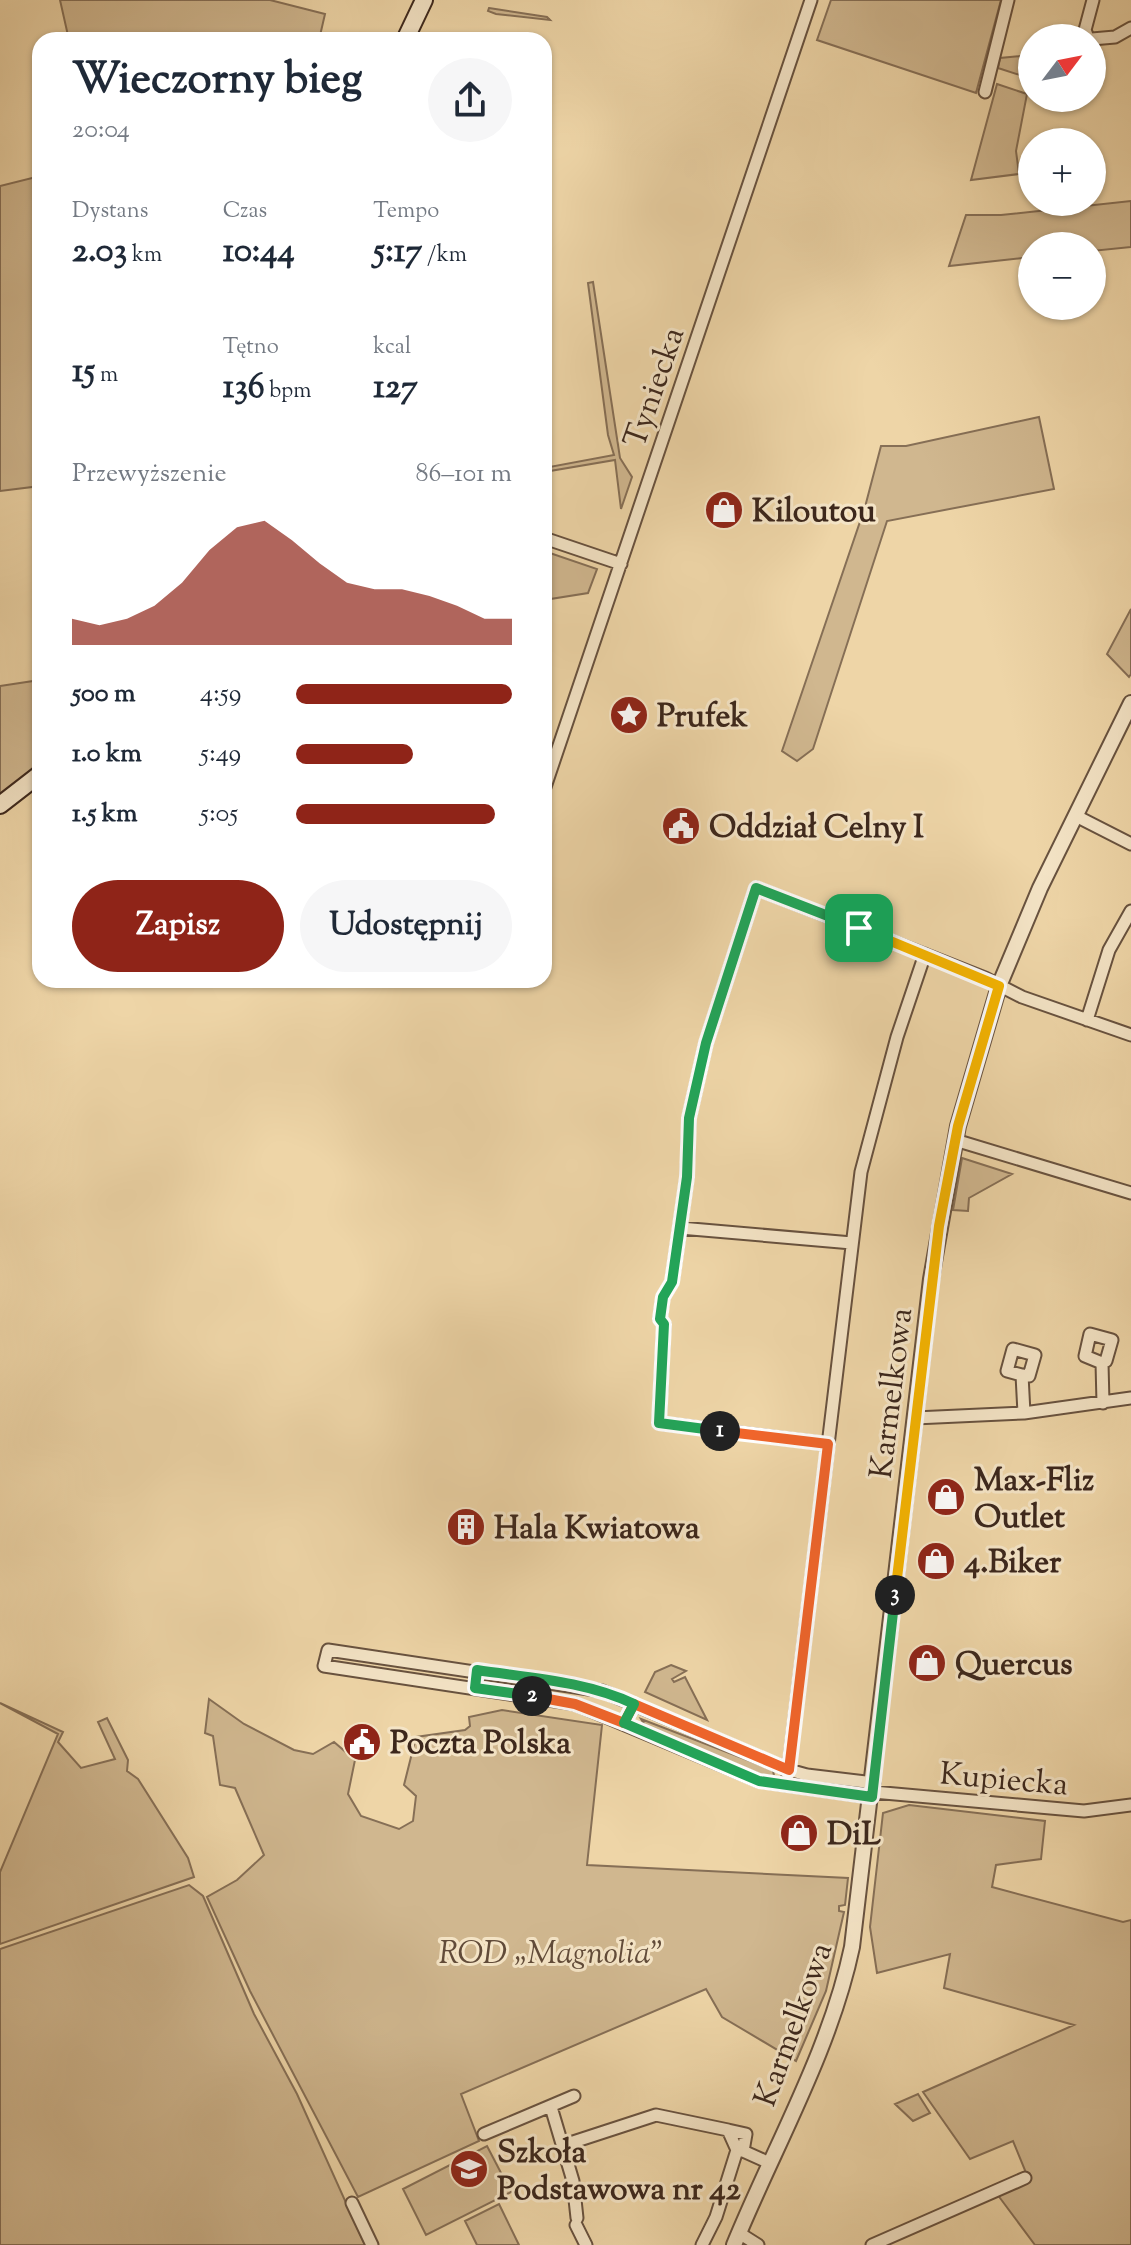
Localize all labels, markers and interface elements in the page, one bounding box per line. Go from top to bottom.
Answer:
north arrow [1018,24,1106,112]
map controls [1018,24,1106,320]
text: Wieczorny bieg [72,50,363,113]
button: share [428,58,512,142]
text: 20:04 [72,112,130,149]
button: + [1018,128,1106,216]
text: Dystans [72,196,148,228]
text: Czas [223,196,267,228]
text: Tempo [373,196,439,228]
text: 2.03 [72,228,127,277]
text: 10:44 [223,228,295,277]
text: 5:17 [373,228,422,277]
button: − [1018,232,1106,320]
text: km [127,240,162,272]
text: /km [422,240,467,272]
street label: Tyniecka [614,321,698,455]
text: Tętno [223,332,279,364]
text: kcal [373,332,411,364]
text: 15 [72,348,95,397]
text: m [95,360,118,392]
text: 136 [223,364,265,413]
text: 127 [373,364,418,413]
text: bpm [265,376,311,408]
text: Przewyższenie [72,456,227,493]
text: 86–101 m [415,456,512,493]
shop icon: Kiloutou [703,489,745,531]
place label: Kiloutou [752,490,876,536]
text: 500 m [72,676,135,713]
text: 4:59 [200,676,241,713]
place icon: Prufek [608,694,650,736]
place label: Prufek [657,695,748,741]
text: 1.0 km [72,736,142,773]
text: 5:49 [200,736,241,773]
text: 1.5 km [72,796,138,833]
text: 5:05 [200,796,238,833]
public building icon: Oddział Celny I [660,805,702,847]
place label: Oddział Celny I [709,806,924,852]
button: Zapisz [72,880,284,972]
button: Udostępnij [300,880,512,972]
pin [825,894,893,962]
icon: arrive [837,906,881,950]
street label: Karmelkowa [860,1305,926,1481]
pin: 1 [700,1411,740,1451]
text: 1 [716,1415,724,1447]
place label: Max-Fliz Outlet [974,1459,1094,1542]
shop icon: Max-Fliz Outlet [925,1476,967,1518]
building icon: Hala Kwiatowa [445,1506,487,1548]
place label: Hala Kwiatowa [494,1507,700,1553]
shop icon: 4.Biker [915,1540,957,1582]
place label: 4.Biker [963,1541,1062,1587]
pin: 3 [875,1575,915,1615]
text: 3 [891,1579,899,1611]
shop icon: Quercus [906,1642,948,1684]
place label: Quercus [955,1643,1073,1689]
pin: 2 [512,1676,552,1716]
text: 2 [527,1680,537,1712]
public building icon: Poczta Polska [341,1721,383,1763]
place label: Poczta Polska [390,1722,571,1768]
street label: Kupiecka [938,1752,1070,1810]
shop icon: DiL [778,1812,820,1854]
place label: DiL [827,1813,881,1859]
park label: ROD „Magnolia” [439,1932,663,1978]
street label: Karmelkowa [744,1936,846,2114]
place label: Szkoła Podstawowa nr 42 [497,2131,741,2214]
school or university icon: Szkoła Podstawowa nr 42 [448,2148,490,2190]

